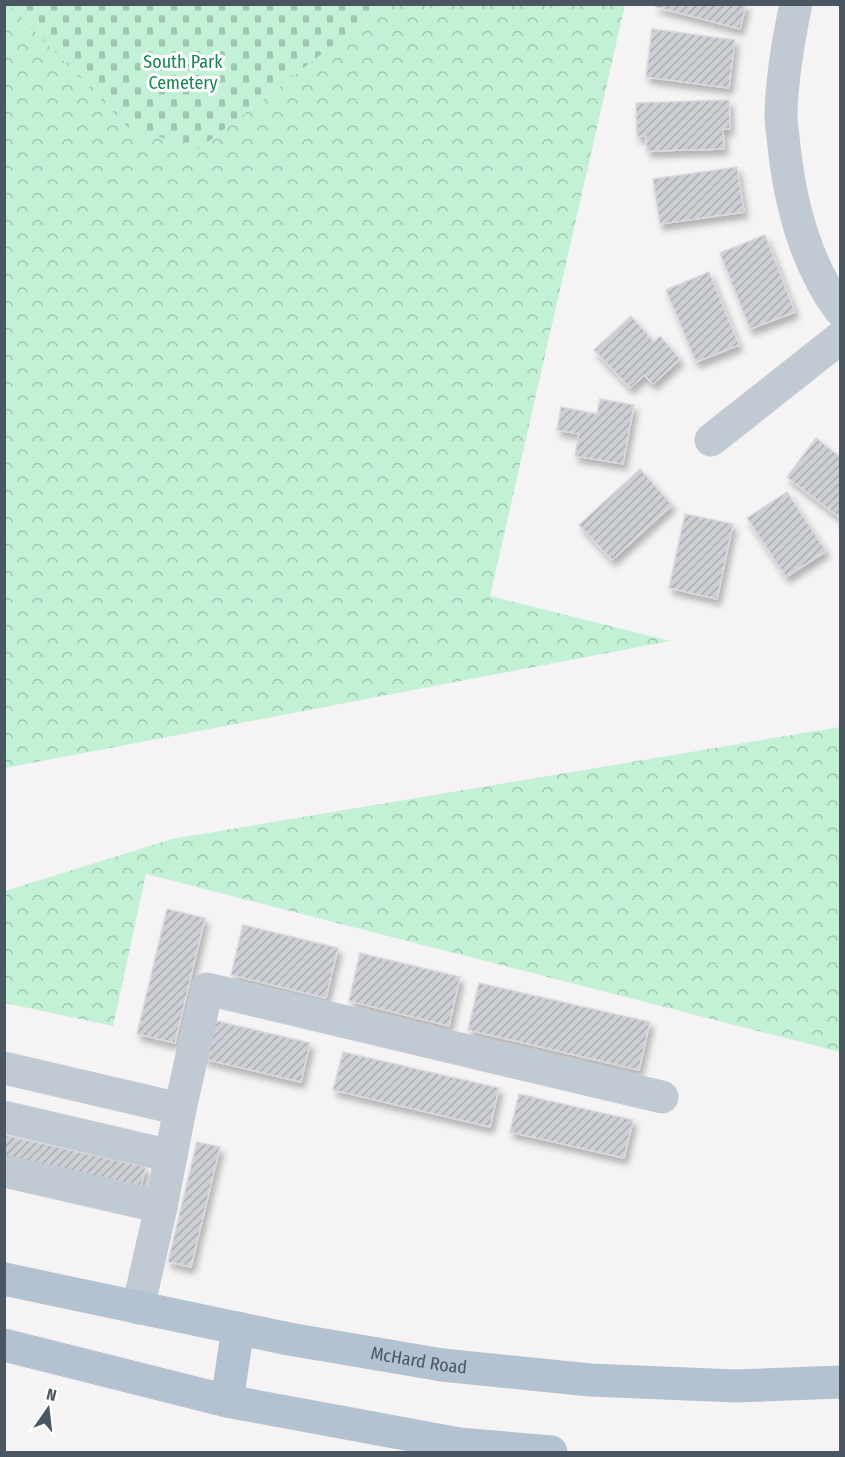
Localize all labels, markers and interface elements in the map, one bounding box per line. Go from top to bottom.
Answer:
park label: South Park Cemetery [143,51,223,94]
street label: McHard Road [369,1342,468,1378]
north arrow [18,1379,78,1439]
text: N [45,1385,58,1405]

